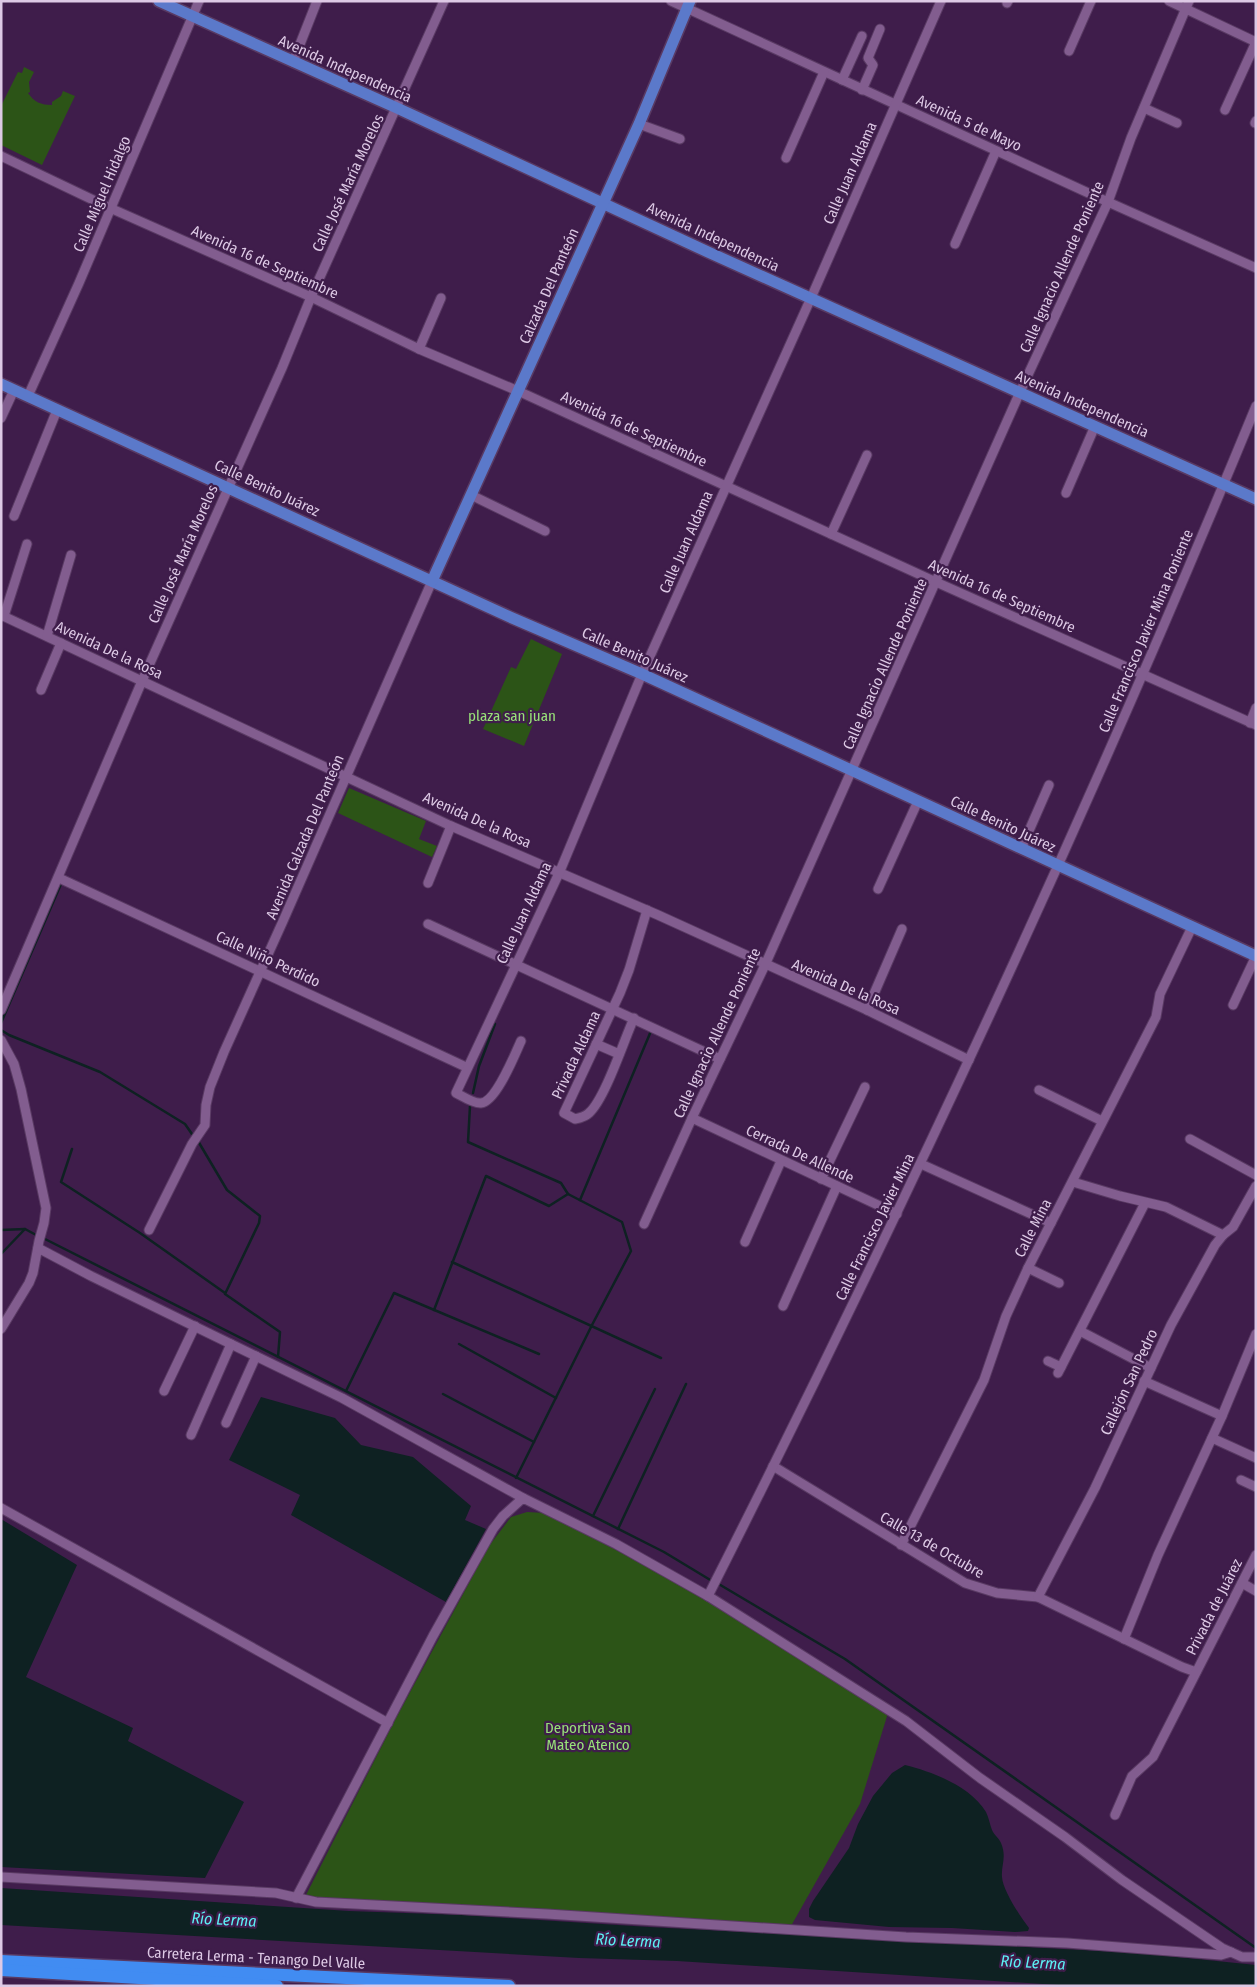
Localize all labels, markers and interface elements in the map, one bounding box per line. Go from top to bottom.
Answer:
street label: Avenida Independencia [276,31,414,107]
street label: Avenida 5 de Mayo [913,91,1025,155]
street label: Calle José María Morelos [308,111,388,255]
street label: Calle Juan Aldama [819,119,881,227]
street label: Calle Miguel Hidalgo [69,133,135,255]
street label: Calle Ignacio Allende Poniente [1016,179,1108,355]
street label: Avenida Independencia [644,198,782,276]
street label: Avenida 16 de Septiembre [189,221,341,303]
street label: Calzada Del Panteón [515,225,583,347]
street label: Avenida Independencia [1013,366,1151,442]
street label: Avenida 16 de Septiembre [558,387,710,471]
street label: Calle Benito Juárez [211,456,323,520]
street label: Calle José María Morelos [144,482,222,626]
street label: Calle Juan Aldama [655,488,717,596]
street label: Calle Francisco Javier Mina Poniente [1095,527,1197,735]
street label: Avenida 16 de Septiembre [926,555,1078,637]
street label: Calle Ignacio Allende Poniente [839,576,931,752]
street label: Avenida De la Rosa [52,617,166,683]
street label: Calle Benito Juárez [579,624,691,686]
park label: plaza san juan [468,707,556,725]
street label: Avenida Calzada Del Panteón [262,752,348,922]
street label: Avenida De la Rosa [420,788,534,852]
street label: Calle Benito Juárez [947,792,1059,856]
street label: Calle Juan Aldama [493,859,555,967]
street label: Calle Niño Perdido [213,927,323,991]
street label: Calle Ignacio Allende Poniente [670,945,764,1121]
street label: Avenida De la Rosa [789,955,903,1019]
street label: Privada Aldama [548,1008,604,1102]
street label: Cerrada De Allende [743,1121,857,1187]
street label: Calle Francisco Javier Mina [832,1151,918,1303]
street label: Calle Mina [1011,1196,1055,1260]
street label: Callejón San Pedro [1097,1326,1161,1438]
street label: Calle 13 de Octubre [877,1508,987,1582]
street label: Privada de Juárez [1182,1556,1246,1658]
park label: Deportiva San Mateo Atenco [545,1719,631,1754]
water label: Río Lerma [191,1908,257,1931]
water label: Río Lerma [595,1929,661,1952]
street label: Carretera Lerma - Tenango Del Valle [146,1943,366,1973]
water label: Río Lerma [1000,1951,1066,1974]

